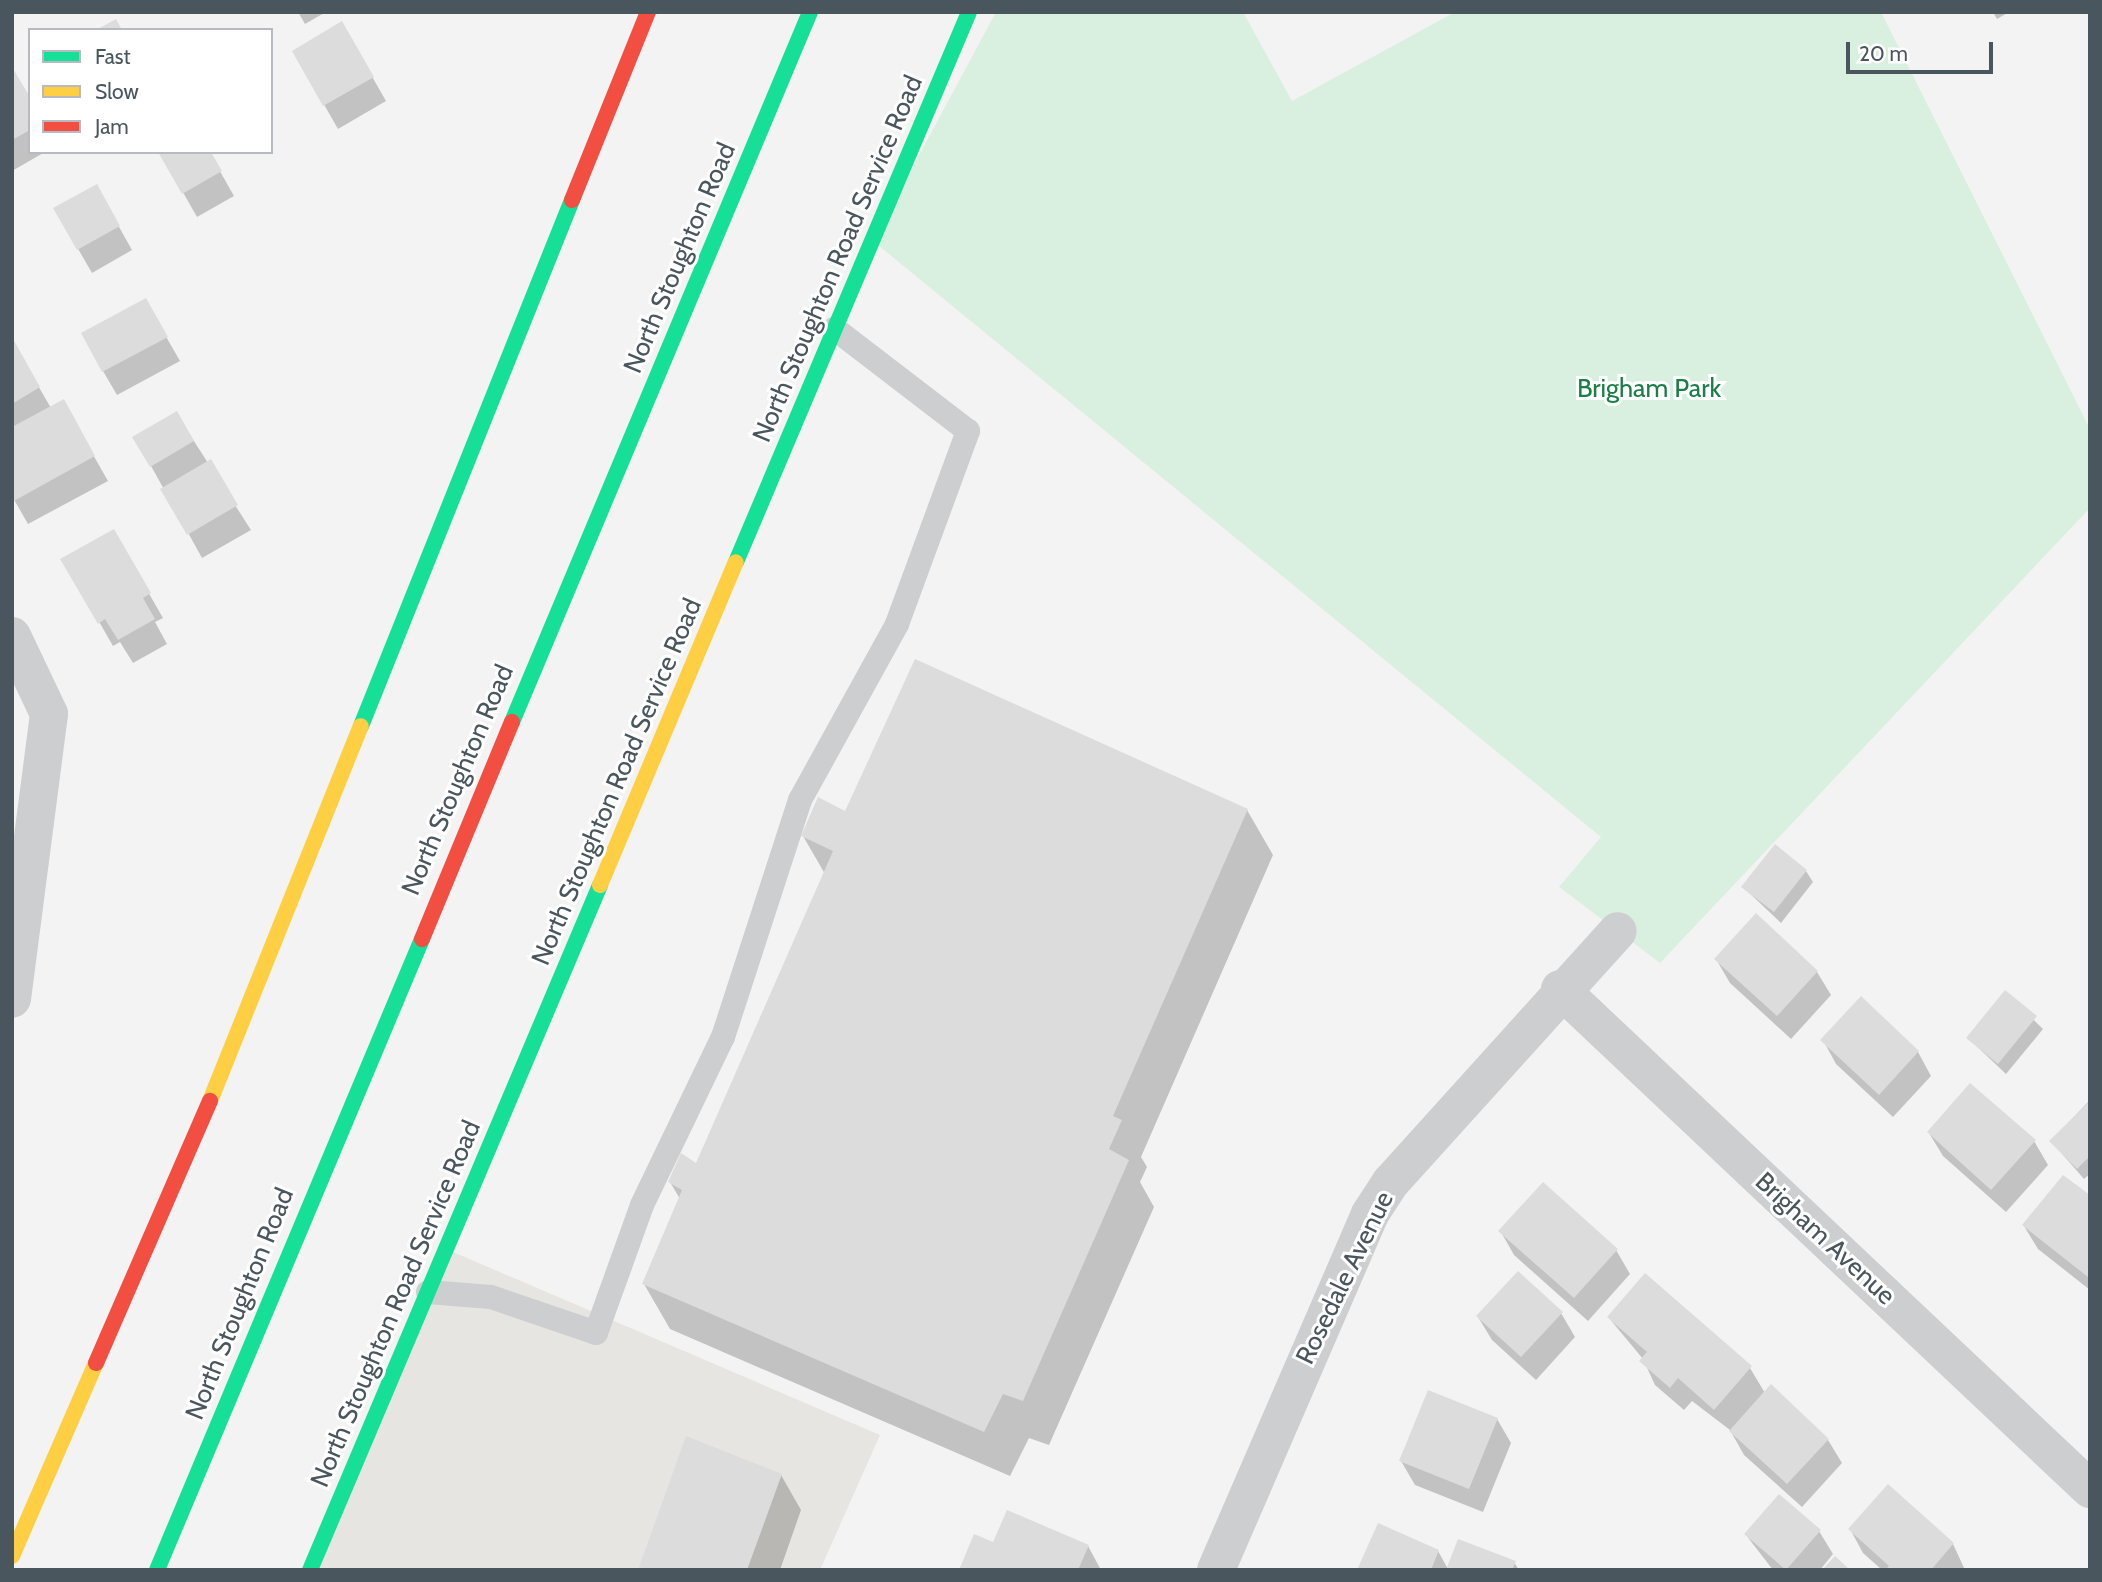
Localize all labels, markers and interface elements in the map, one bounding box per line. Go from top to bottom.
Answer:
legend [28,28,273,154]
scale bar [1850,28,1997,72]
text: 20 m [1859,41,1908,66]
text: Fast [95,44,131,69]
street label: North Stoughton Road Service Road [746,71,930,447]
text: Slow [95,79,139,104]
text: Jam [95,114,129,139]
street label: North Stoughton Road [617,138,743,378]
park label: Brigham Park [1577,373,1721,405]
street label: North Stoughton Road Service Road [525,594,709,970]
street label: North Stoughton Road [395,660,521,900]
street label: North Stoughton Road Service Road [304,1116,488,1492]
street label: Brigham Avenue [1749,1166,1901,1312]
street label: North Stoughton Road [179,1184,301,1424]
street label: Rosedale Avenue [1290,1187,1400,1369]

